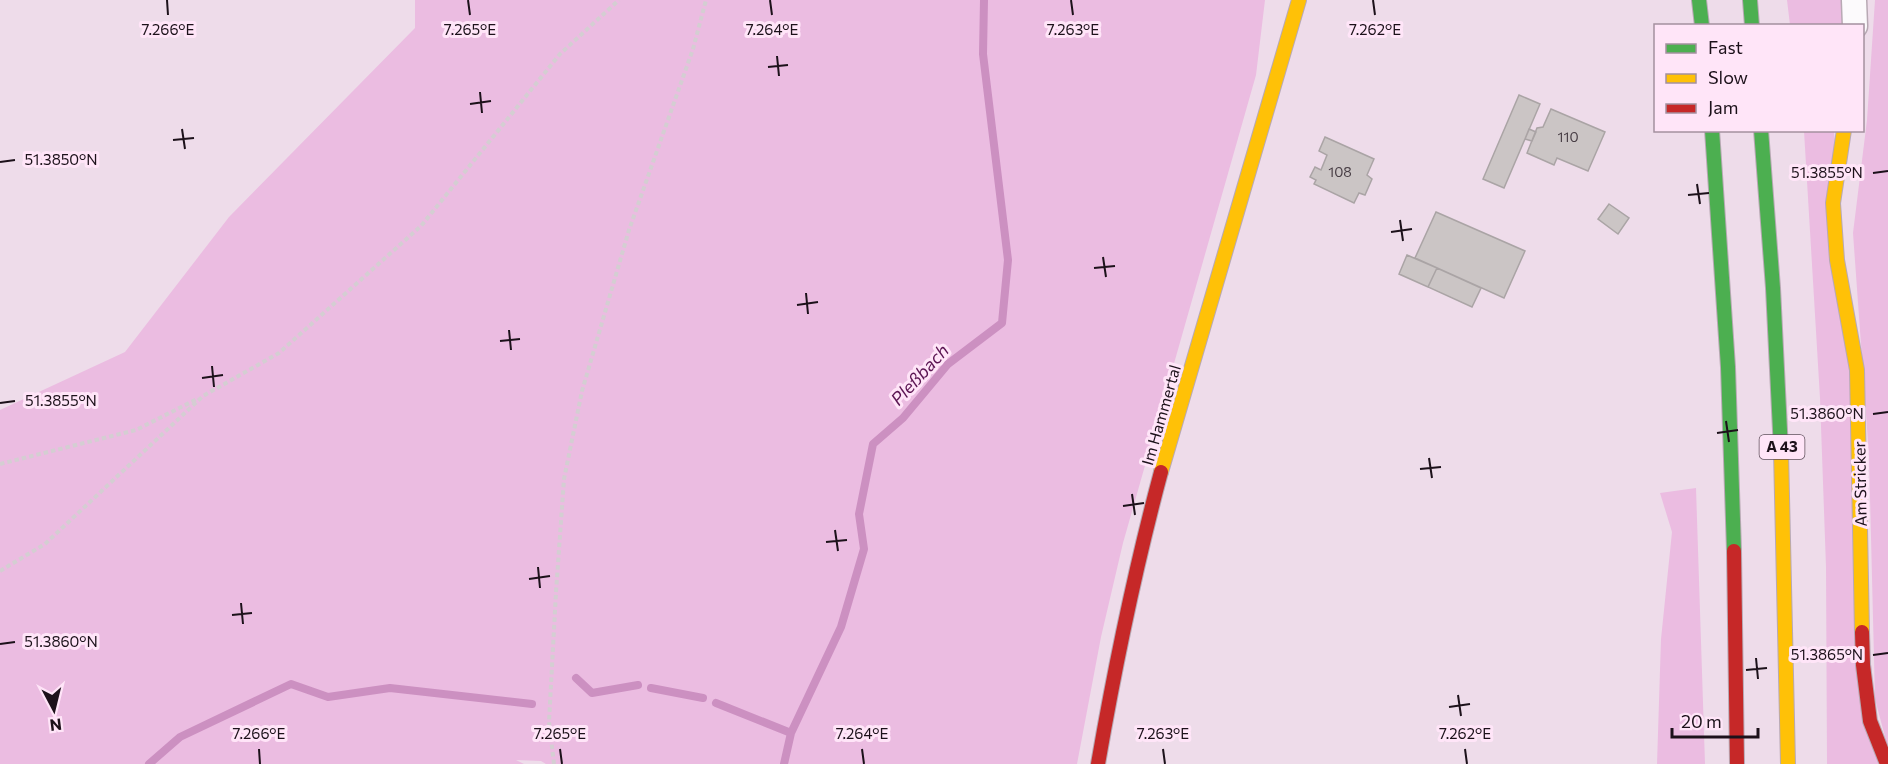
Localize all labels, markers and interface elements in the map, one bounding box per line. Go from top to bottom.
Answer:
text: 7.266°E [142,20,195,38]
text: 7.265°E [444,20,496,38]
text: 7.264°E [746,20,798,38]
text: 7.263°E [1047,20,1099,38]
text: 7.262°E [1349,20,1401,38]
legend [1654,24,1864,132]
text: Fast [1708,36,1743,58]
text: Slow [1708,66,1748,88]
text: Jam [1708,96,1738,118]
house number: 110 [1557,128,1579,145]
text: 51.3850°N [25,150,97,168]
house number: 108 [1328,163,1352,180]
text: 51.3855°N [1791,163,1863,181]
water label: Pleßbach [886,339,953,409]
street label: Im Hammertal [1137,362,1184,467]
text: 51.3855°N [25,391,97,409]
text: 51.3860°N [1790,404,1864,422]
road number: A 43 [1760,435,1804,459]
street label: Am Stricker [1849,441,1870,527]
text: 51.3860°N [24,632,98,650]
text: 51.3865°N [1791,645,1863,663]
north arrow [24,680,84,740]
scale bar [1672,701,1758,739]
text: 20 m [1681,710,1722,732]
text: N [49,715,63,736]
text: 7.266°E [233,724,286,742]
text: 7.265°E [534,724,586,742]
text: 7.264°E [836,724,888,742]
text: 7.263°E [1137,724,1189,742]
text: 7.262°E [1439,724,1491,742]

